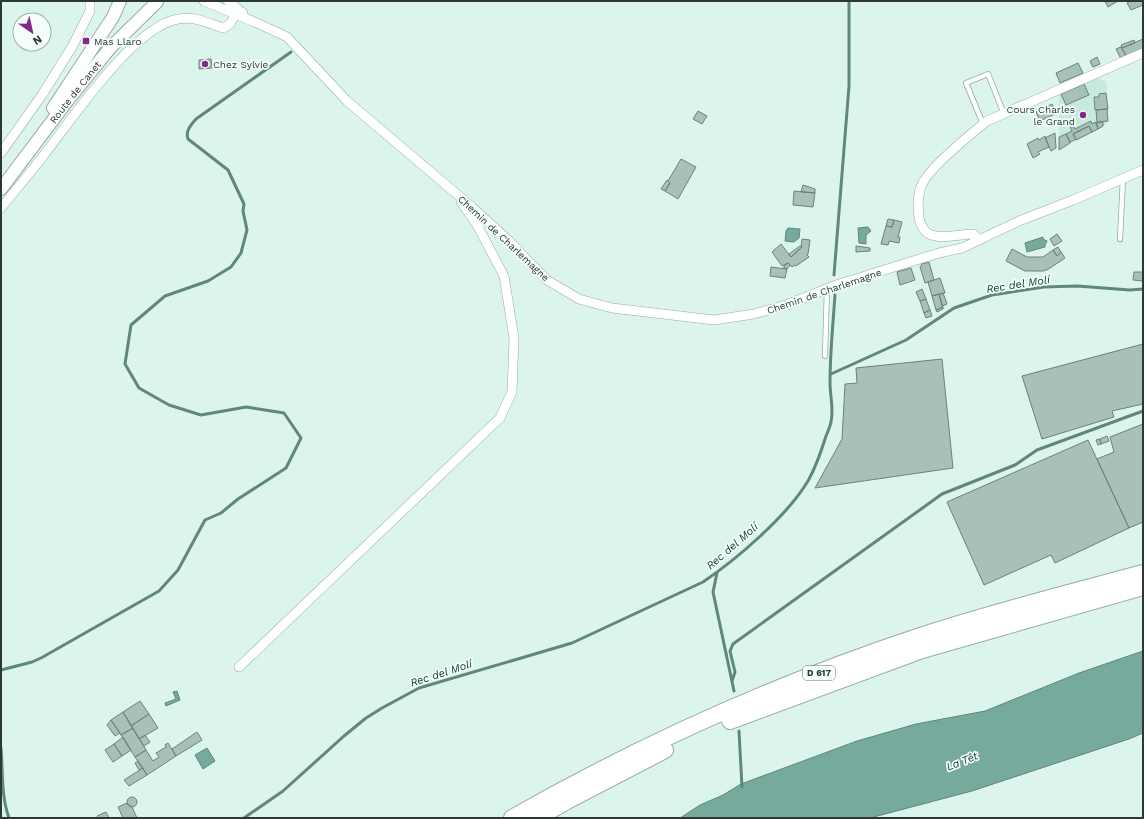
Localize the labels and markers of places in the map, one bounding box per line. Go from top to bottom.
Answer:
marker: Mas Llaro [81,36,91,46]
place label: Mas Llaro [94,36,141,47]
marker: Chez Sylvie [200,59,210,69]
place label: Chez Sylvie [213,59,269,70]
place label: Cours Charles le Grand [1007,104,1075,127]
marker: Cours Charles le Grand [1078,110,1088,120]

